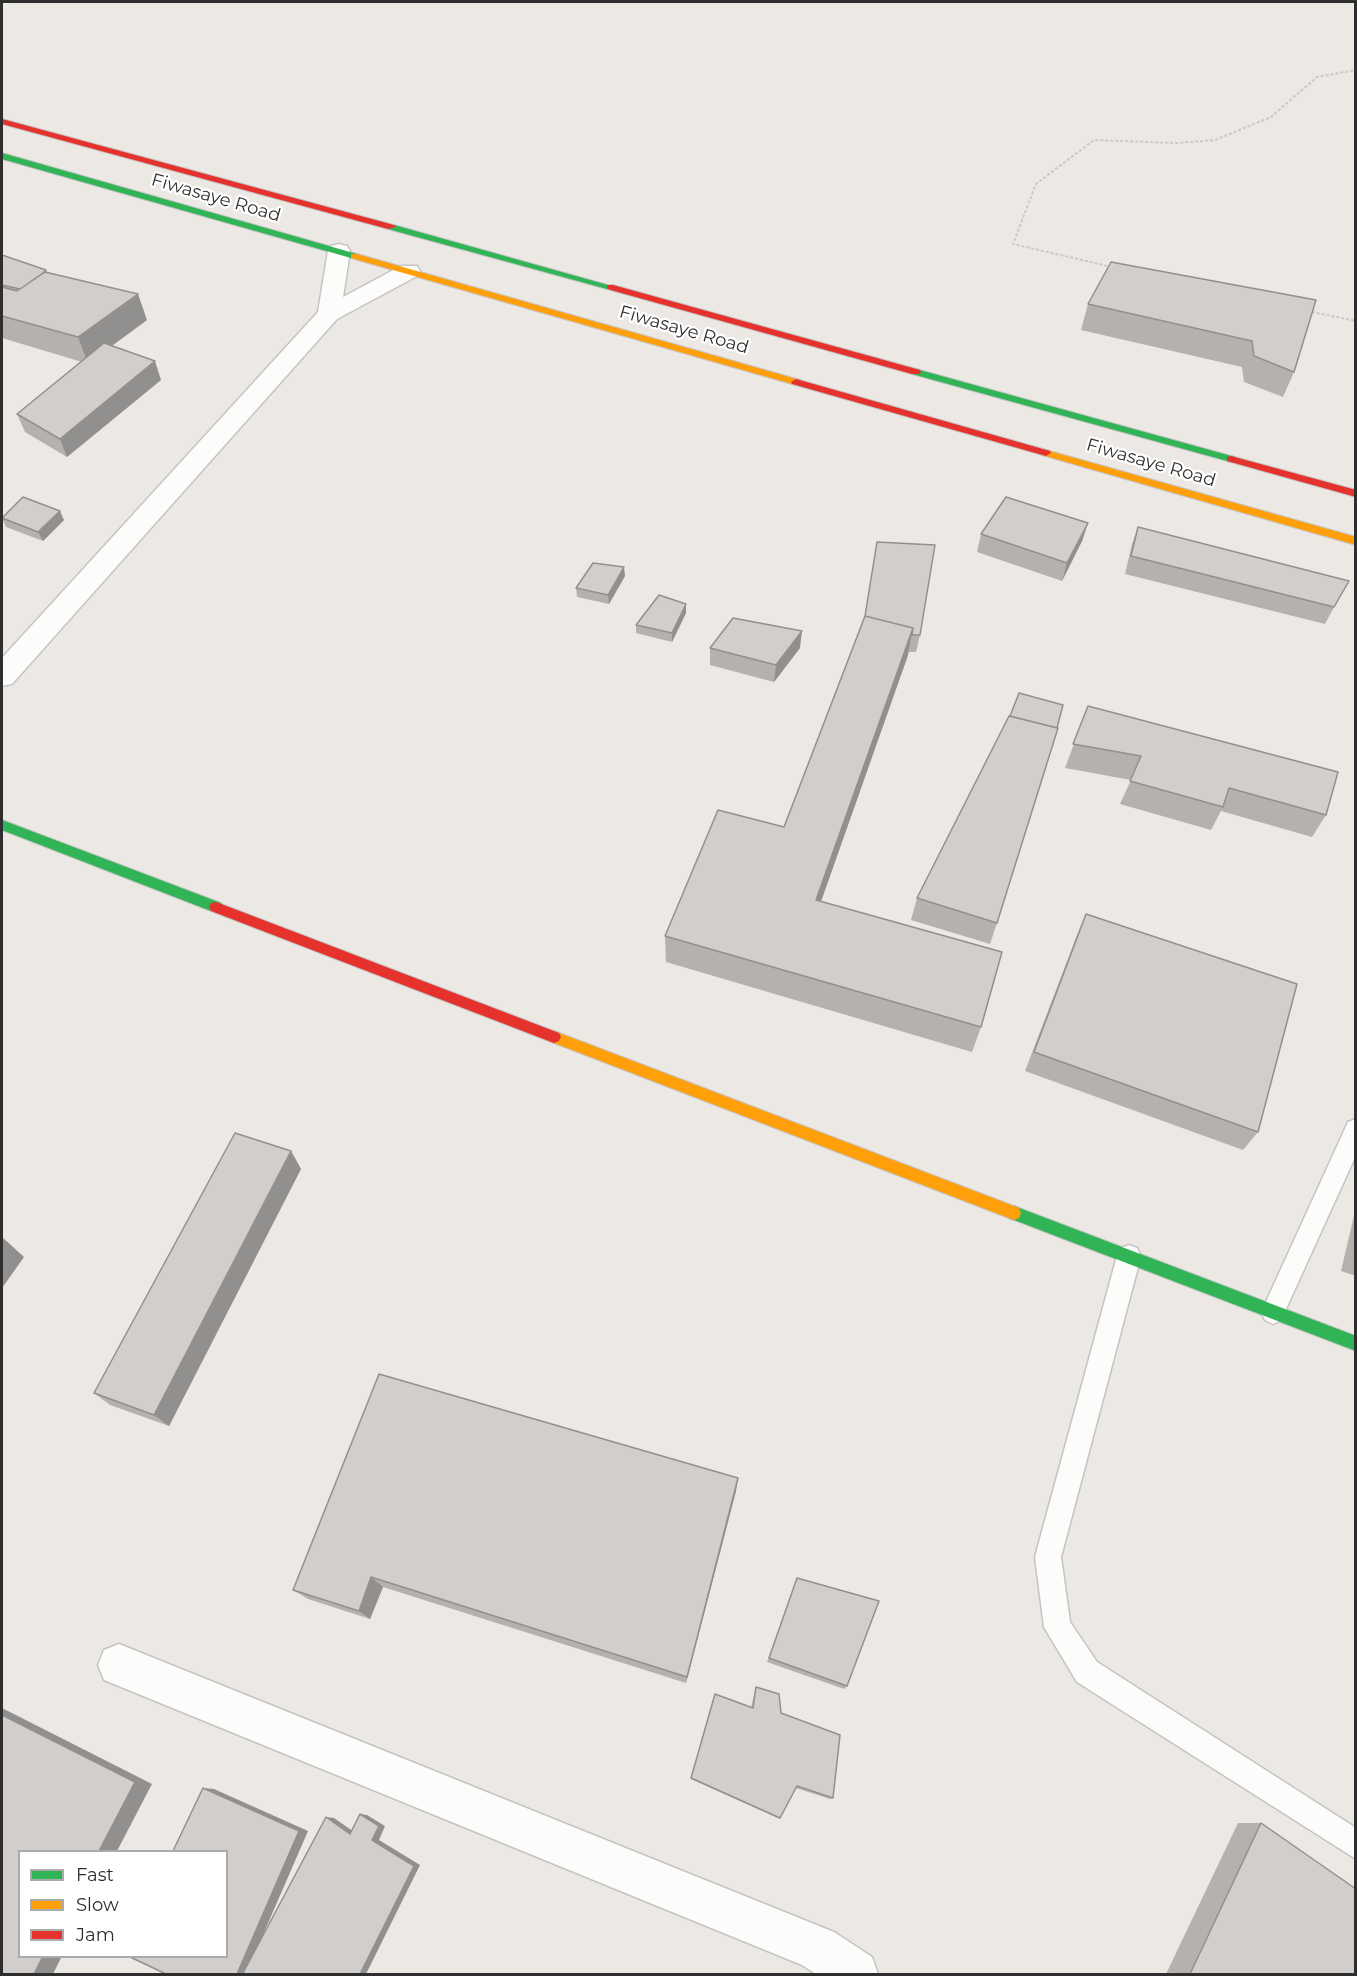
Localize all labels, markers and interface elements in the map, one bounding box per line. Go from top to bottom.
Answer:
street label: Fiwasaye Road [149,169,283,227]
street label: Fiwasaye Road [617,301,751,359]
street label: Fiwasaye Road [1084,434,1218,492]
legend [18,1850,228,1958]
text: Fast [76,1864,114,1886]
text: Slow [76,1894,119,1916]
text: Jam [76,1924,115,1946]

